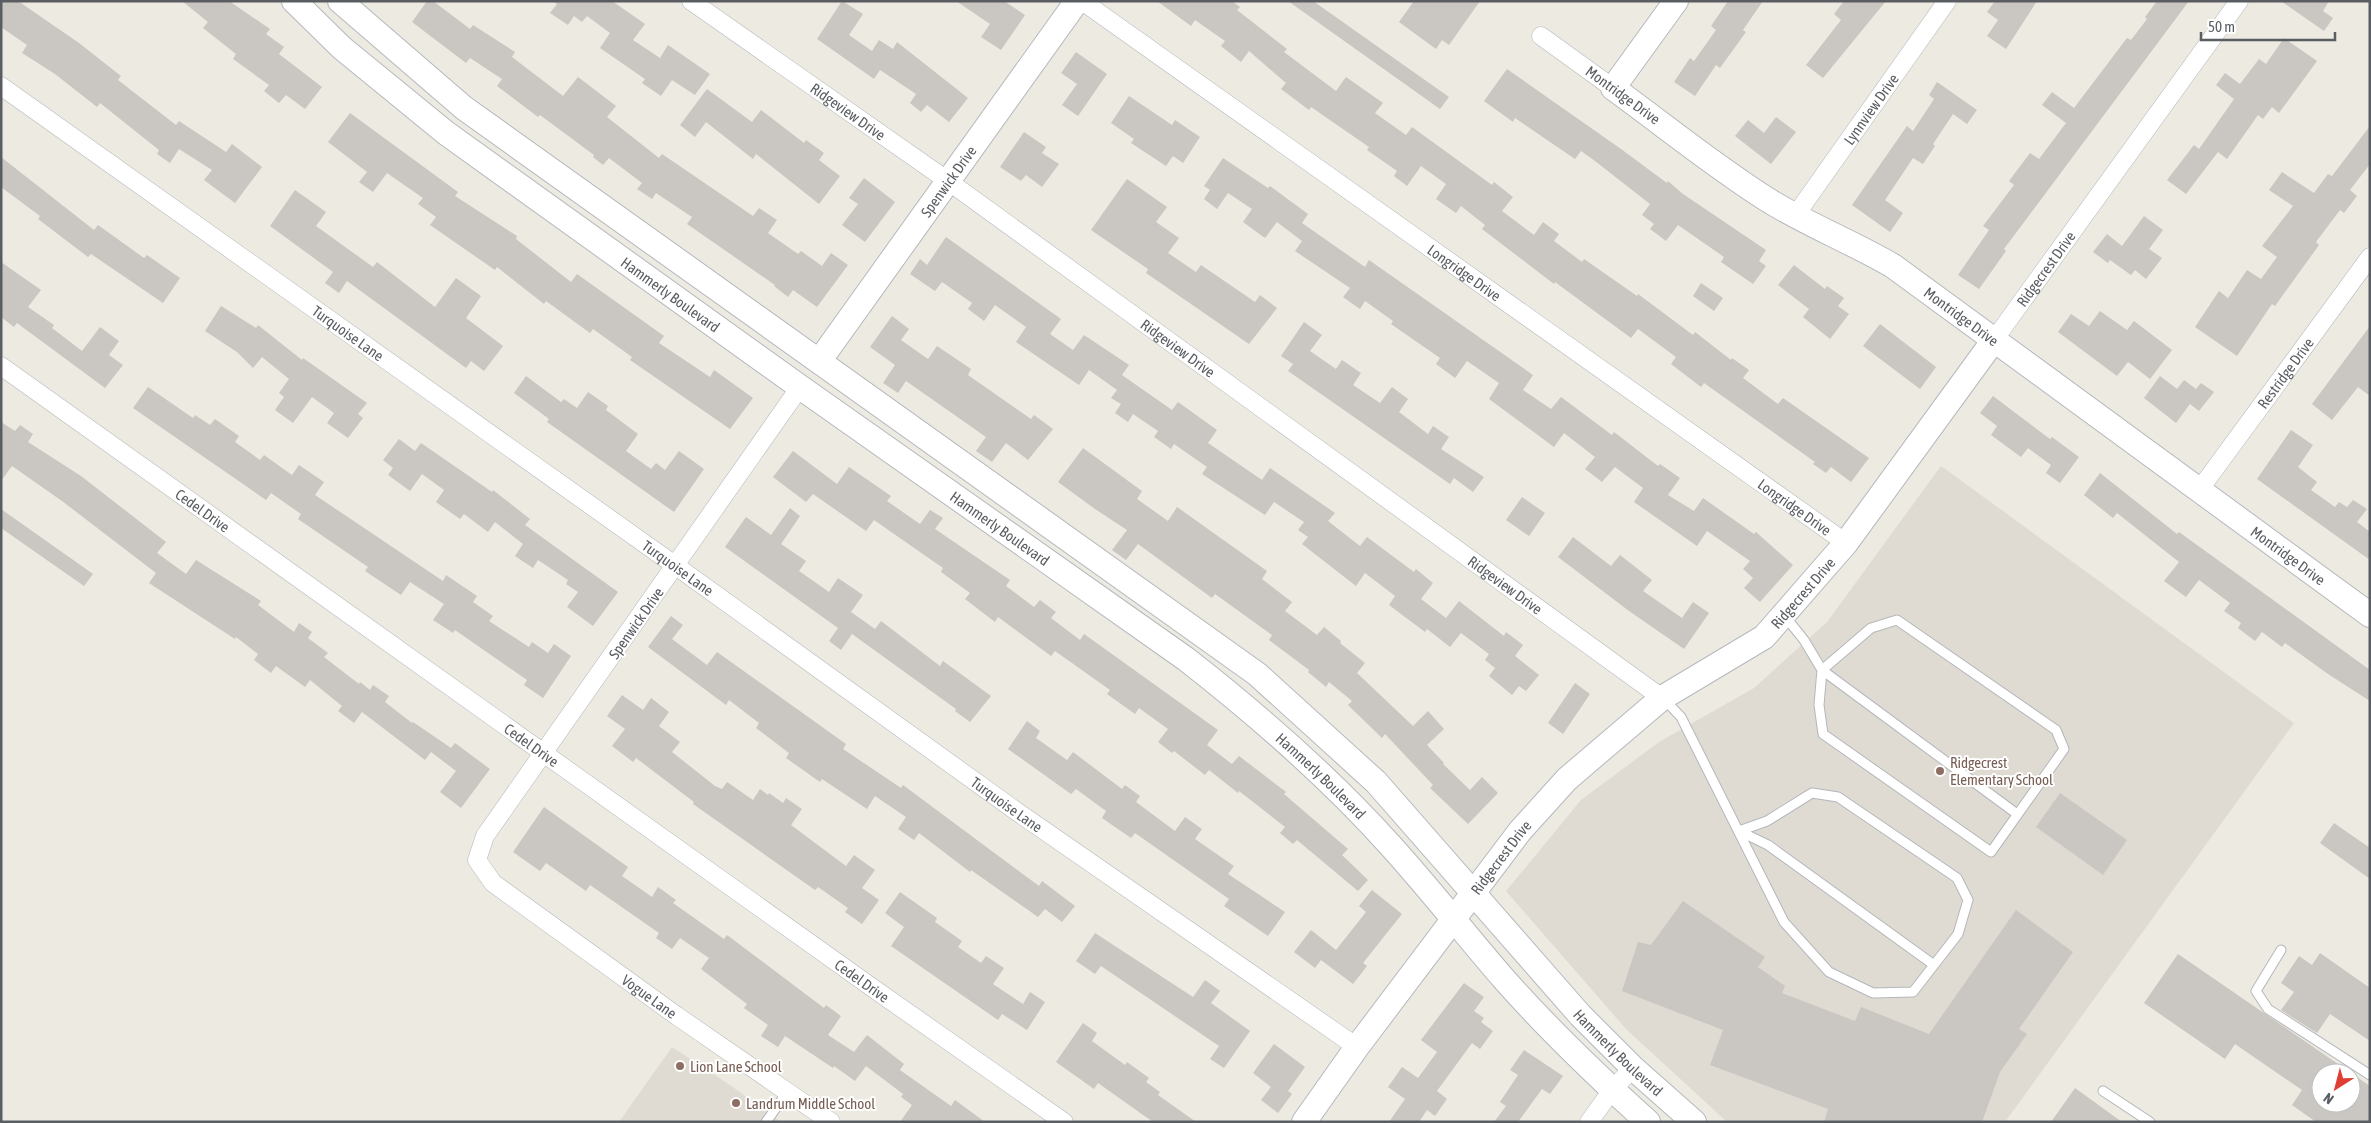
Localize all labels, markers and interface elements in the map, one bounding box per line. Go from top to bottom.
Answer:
scale bar [2201,10,2335,42]
text: 50 m [2208,18,2235,35]
street label: Montridge Drive [1582,62,1664,128]
street label: Lynnview Drive [1840,70,1902,148]
street label: Ridgeview Drive [808,79,889,143]
street label: Spenwick Drive [917,142,979,220]
street label: Ridgecrest Drive [2013,228,2079,310]
street label: Longridge Drive [1425,241,1505,304]
street label: Hammerly Boulevard [618,253,723,335]
street label: Montridge Drive [1921,283,2002,349]
street label: Turquoise Lane [309,302,387,364]
street label: Ridgeview Drive [1138,315,1219,380]
street label: Restridge Drive [2254,334,2317,411]
street label: Longridge Drive [1755,475,1835,539]
street label: Cedel Drive [172,485,233,535]
street label: Hammerly Boulevard [947,487,1053,569]
street label: Montridge Drive [2248,522,2329,588]
street label: Turquoise Lane [639,536,717,599]
street label: Ridgeview Drive [1465,552,1546,617]
street label: Ridgecrest Drive [1767,554,1838,632]
street label: Spenwick Drive [605,584,667,662]
street label: Cedel Drive [501,720,562,770]
street label: Hammerly Boulevard [1273,729,1369,822]
place label: Ridgecrest Elementary School [1950,754,2053,788]
marker: Ridgecrest Elementary School [1934,765,1946,777]
street label: Turquoise Lane [968,773,1046,835]
street label: Ridgecrest Drive [1467,816,1534,897]
street label: Cedel Drive [832,955,893,1006]
street label: Vogue Lane [619,971,680,1022]
street label: Hammerly Boulevard [1570,1006,1666,1099]
place label: Lion Lane School [690,1058,782,1075]
marker: Lion Lane School [674,1060,686,1072]
north arrow [2311,1063,2361,1113]
text: N [2320,1090,2336,1107]
place label: Landrum Middle School [746,1095,875,1112]
marker: Landrum Middle School [730,1097,742,1109]

